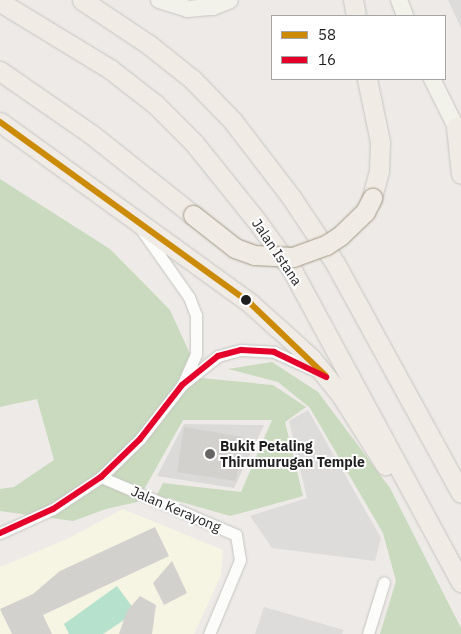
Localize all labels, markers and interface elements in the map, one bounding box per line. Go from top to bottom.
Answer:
legend [271,15,446,80]
text: 58 [318,25,336,44]
text: 16 [318,50,336,69]
street label: Jalan Istana [248,215,306,289]
unlabelled marker [241,295,251,305]
place label: Bukit Petaling Thirumurugan Temple [220,438,365,471]
marker: Bukit Petaling Thirumurugan Temple [204,448,216,460]
street label: Jalan Kerayong [129,483,223,535]

